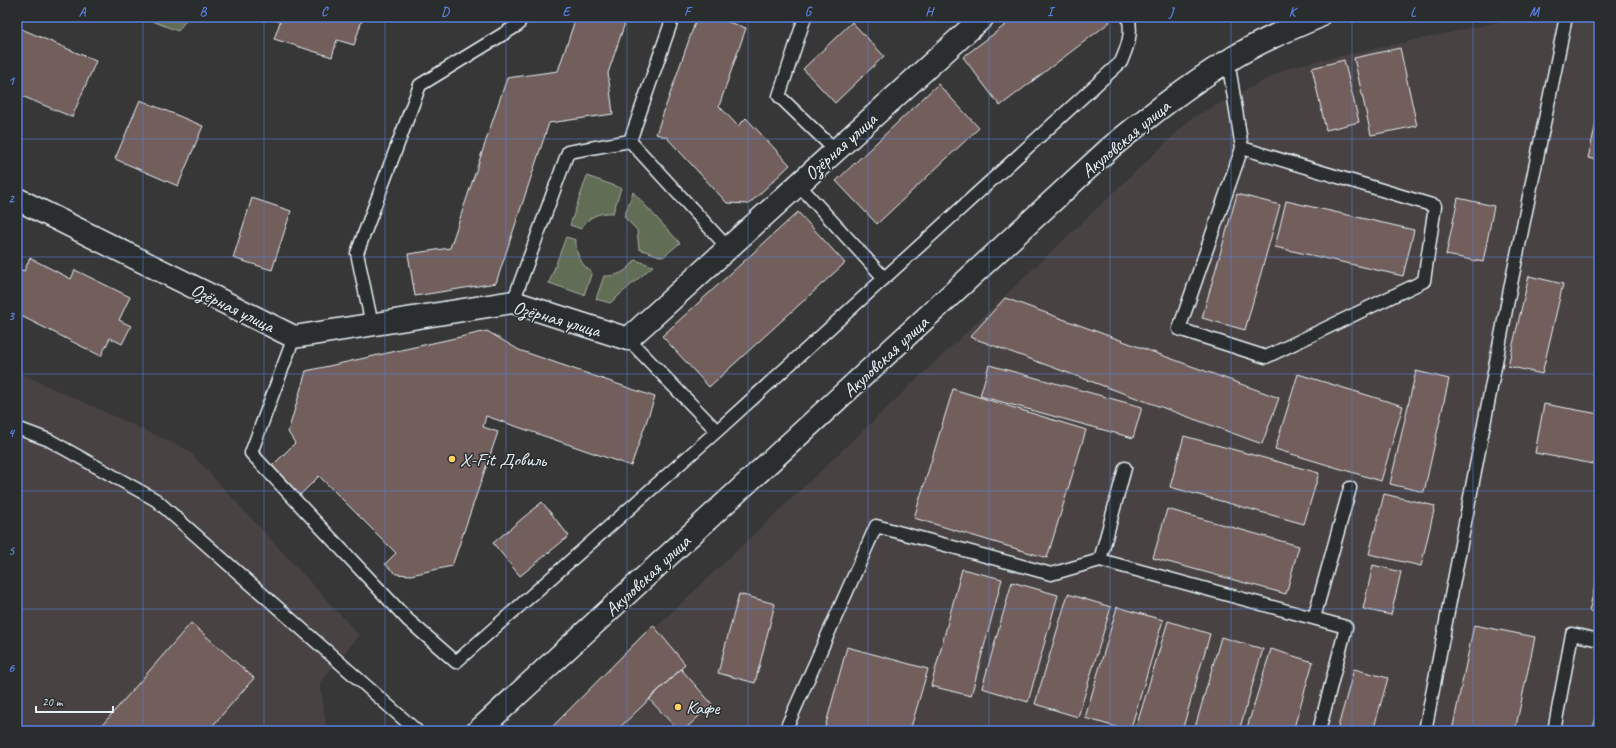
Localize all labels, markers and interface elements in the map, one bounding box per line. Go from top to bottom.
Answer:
text: A [79,4,87,20]
text: B [200,4,208,20]
text: C [321,4,329,20]
text: D [441,4,450,20]
text: E [563,4,572,20]
text: F [684,4,693,20]
text: G [805,4,813,20]
text: H [925,4,935,20]
text: I [1047,4,1056,20]
text: J [1168,4,1175,20]
text: K [1289,4,1299,20]
text: L [1410,4,1417,20]
text: M [1529,4,1540,20]
text: 1 [8,73,16,89]
street label: Акуловская улица [1076,93,1176,183]
street label: Озёрная улица [799,107,883,186]
text: 2 [8,191,15,207]
street label: Озёрная улица [187,277,279,339]
street label: Озёрная улица [510,295,604,343]
text: 3 [8,308,15,324]
street label: Акуловская улица [838,310,935,403]
text: 4 [8,425,16,441]
place label: X-Fit Довиль [460,448,547,472]
marker: X-Fit Довиль [447,454,457,464]
street label: Акуловская улица [600,529,697,622]
text: 5 [8,543,15,559]
text: 6 [8,660,15,676]
scale bar [36,688,113,714]
text: 20 m [42,694,64,710]
place label: Кафе [686,696,721,720]
marker: Кафе [673,702,683,712]

